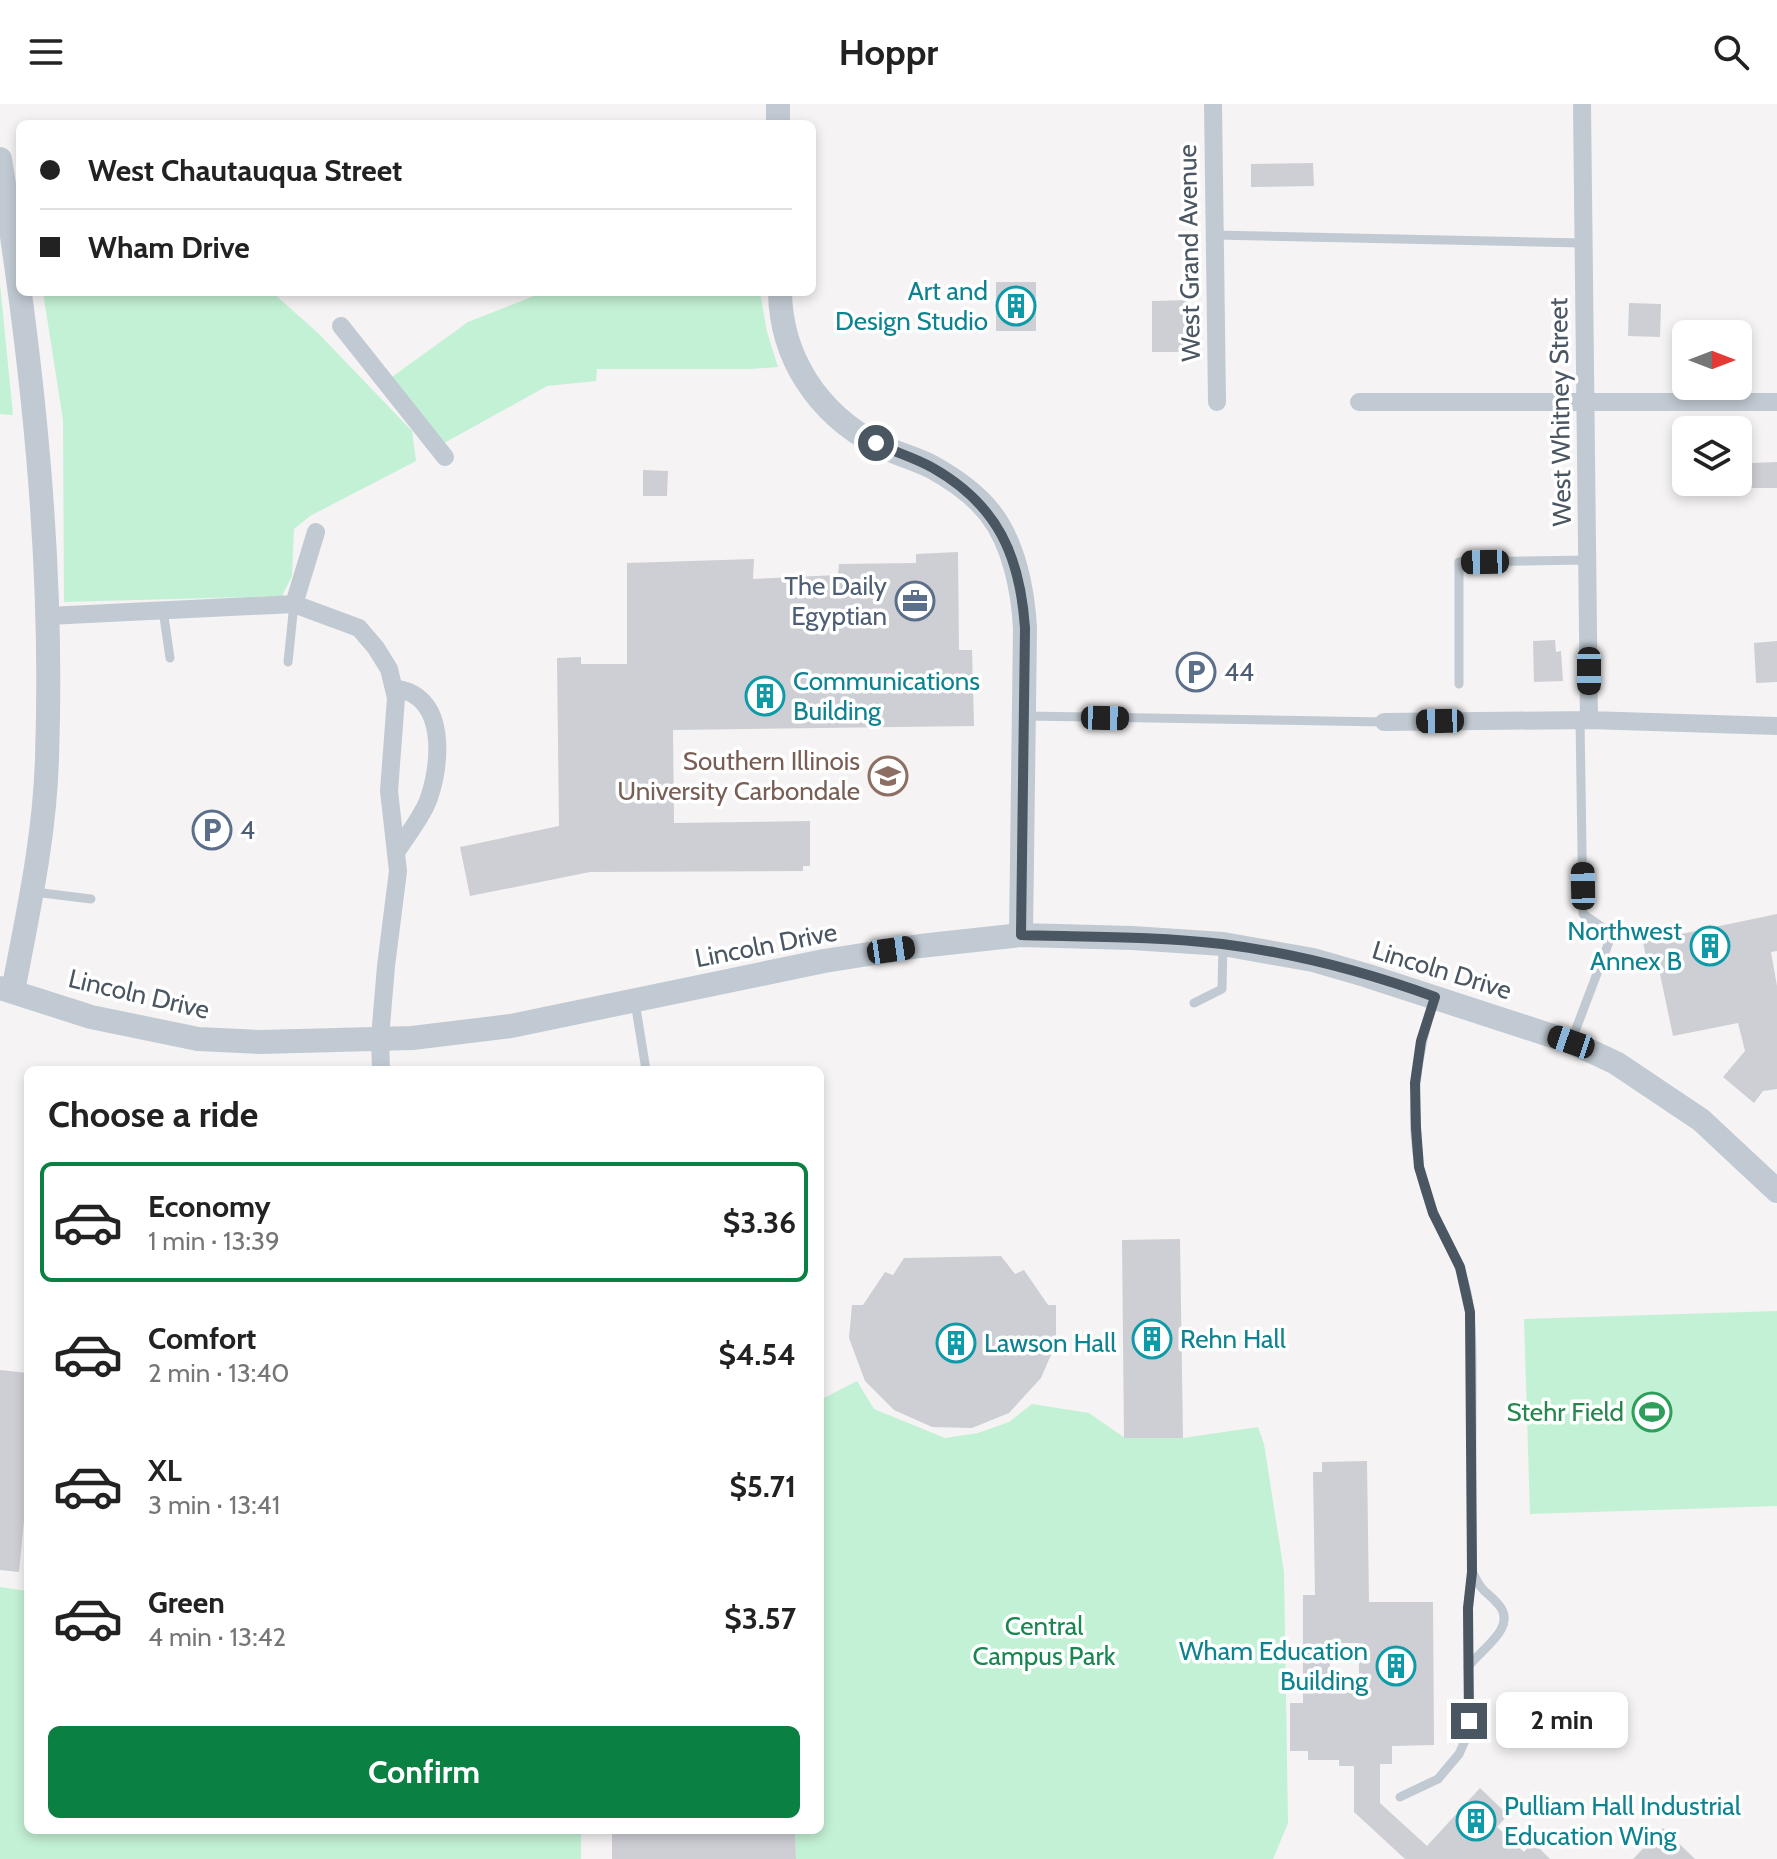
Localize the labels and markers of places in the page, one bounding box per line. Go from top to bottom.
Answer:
place label: Art and Design Studio [835,275,988,337]
building icon: Art and Design Studio [995,285,1037,327]
place label: The Daily Egyptian [784,570,887,632]
office icon: The Daily Egyptian [894,580,936,622]
parking icon: 44 [1175,651,1217,693]
place label: 44 [1224,656,1254,688]
place label: Communications Building [793,665,980,727]
building icon: Communications Building [744,675,786,717]
place label: Southern Illinois University Carbondale [617,745,860,807]
school or university icon: Southern Illinois University Carbondale [867,755,909,797]
parking icon: 4 [191,809,233,851]
place label: 4 [240,814,255,846]
place label: Northwest Annex B [1567,915,1682,977]
building icon: Northwest Annex B [1689,925,1731,967]
building icon: Rehn Hall [1131,1318,1173,1360]
building icon: Lawson Hall [935,1322,977,1364]
place label: Rehn Hall [1180,1323,1286,1355]
place label: Lawson Hall [984,1327,1116,1359]
sports icon: Stehr Field [1631,1391,1673,1433]
place label: Stehr Field [1506,1396,1624,1428]
place label: Wham Education Building [1179,1635,1369,1697]
building icon: Wham Education Building [1375,1645,1417,1687]
place label: Pulliam Hall Industrial Education Wing [1504,1790,1741,1852]
building icon: Pulliam Hall Industrial Education Wing [1455,1800,1497,1842]

